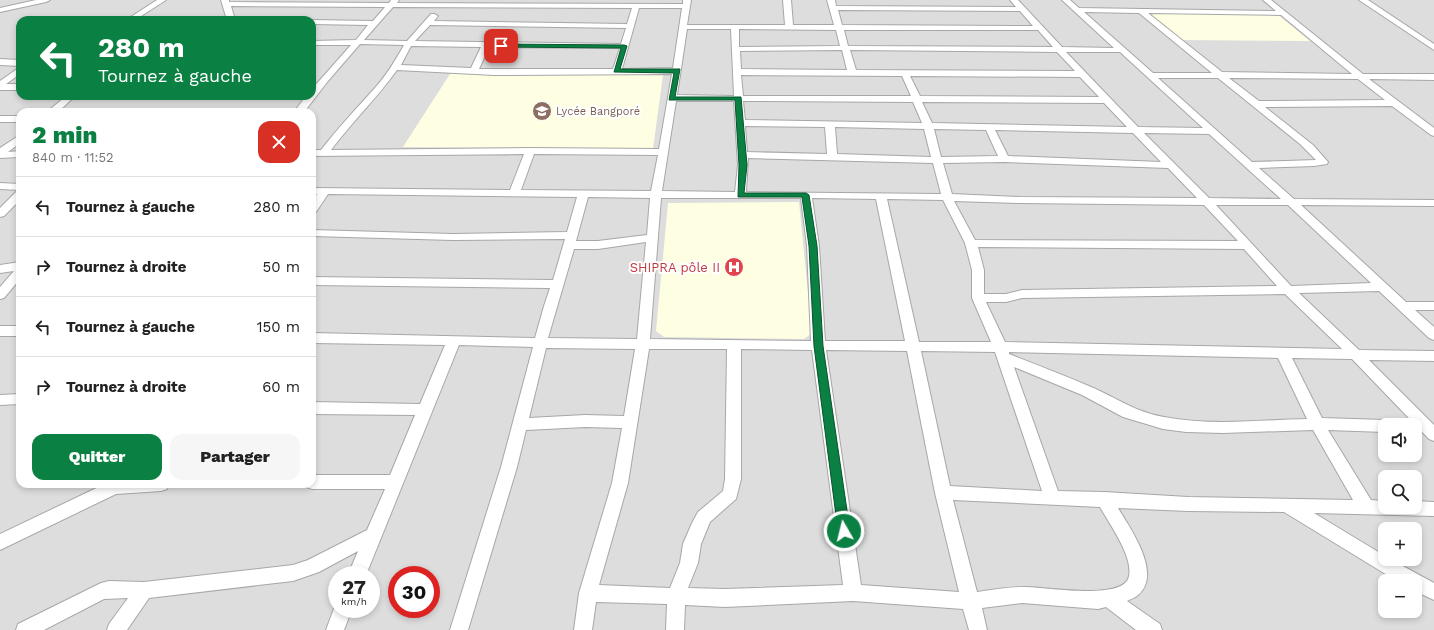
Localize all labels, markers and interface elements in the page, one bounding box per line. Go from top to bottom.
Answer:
pin [484,29,518,63]
text: 280 m [98,31,185,64]
icon: left [32,32,84,84]
icon: arrive [490,35,512,57]
text: Tournez à gauche [98,65,252,86]
school or university icon: Lycée Bangporé [531,100,553,122]
place label: Lycée Bangporé [556,105,640,118]
text: 2 min [32,121,97,149]
button: close [258,121,300,163]
text: 840 m · 11:52 [32,150,114,165]
icon: left [32,196,54,218]
text: Tournez à gauche [66,198,195,216]
text: 280 m [253,198,300,216]
icon: right [32,256,54,278]
hospital icon: SHIPRA pôle II [723,256,745,278]
text: Tournez à droite [66,258,186,276]
text: 50 m [263,258,300,276]
place label: SHIPRA pôle II [630,260,720,275]
icon: left [32,316,54,338]
text: Tournez à gauche [66,318,195,336]
text: 150 m [257,318,300,336]
icon: right [32,376,54,398]
text: Tournez à droite [66,378,186,396]
text: 60 m [262,378,300,396]
map controls [1378,418,1422,618]
button: sound [1378,418,1422,462]
button: Quitter [32,434,162,480]
button: Partager [170,434,300,480]
button: search [1378,470,1422,514]
position arrow [823,510,865,552]
button: + [1378,522,1422,566]
speed limit sign: 30 [388,566,440,618]
button: − [1378,574,1422,618]
text: 27 [342,575,366,599]
text: km/h [341,596,367,607]

